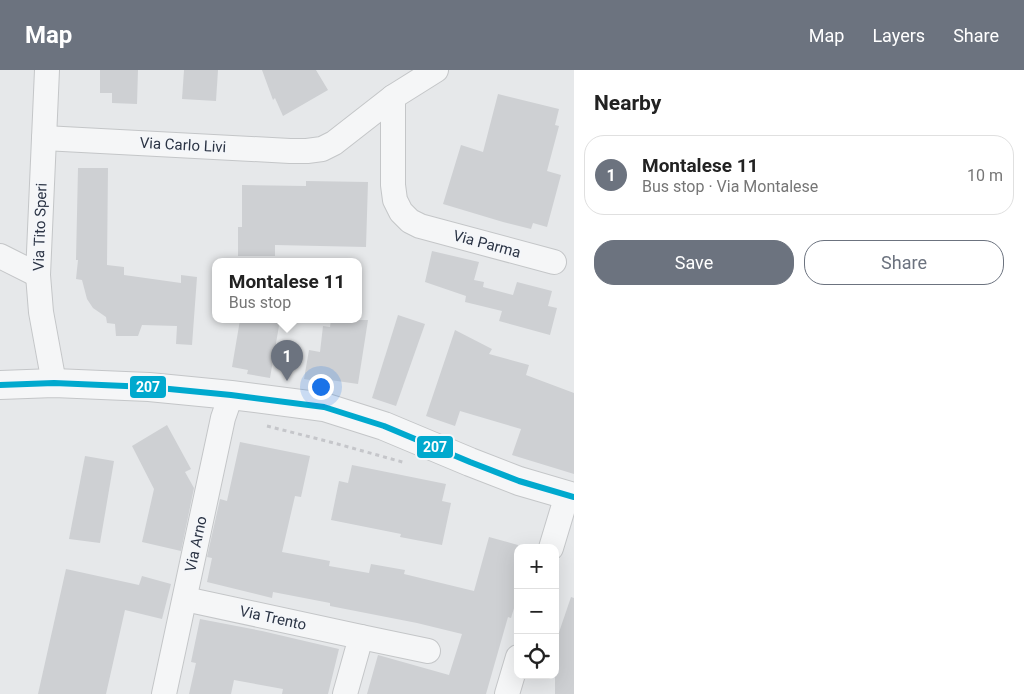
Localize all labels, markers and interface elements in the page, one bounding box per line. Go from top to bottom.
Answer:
text: Map [25,21,72,49]
text: Map [809,25,844,46]
text: Layers [872,25,925,46]
text: Share [953,25,999,46]
text: Nearby [594,91,661,115]
street label: Via Carlo Livi [139,134,227,156]
text: Montalese 11 [642,154,758,177]
text: 1 [606,166,616,185]
text: 10 m [967,166,1003,185]
text: Bus stop · Via Montalese [642,177,818,196]
street label: Via Tito Speri [29,182,51,272]
street label: Via Parma [451,226,523,262]
button: Save [594,240,794,285]
button: Share [804,240,1004,285]
popup [212,258,362,323]
text: Montalese 11 [229,270,345,293]
text: Bus stop [229,293,291,312]
pin: 1 [271,340,303,381]
your location [308,374,334,400]
line badge: 207 [129,375,167,399]
text: 207 [136,379,160,395]
line badge: 207 [416,435,454,459]
text: 207 [423,439,447,455]
street label: Via Arno [181,514,211,574]
map controls [514,544,559,679]
button: + [514,544,559,589]
button: − [514,589,559,634]
street label: Via Trento [238,602,308,634]
button: locate [514,634,559,679]

